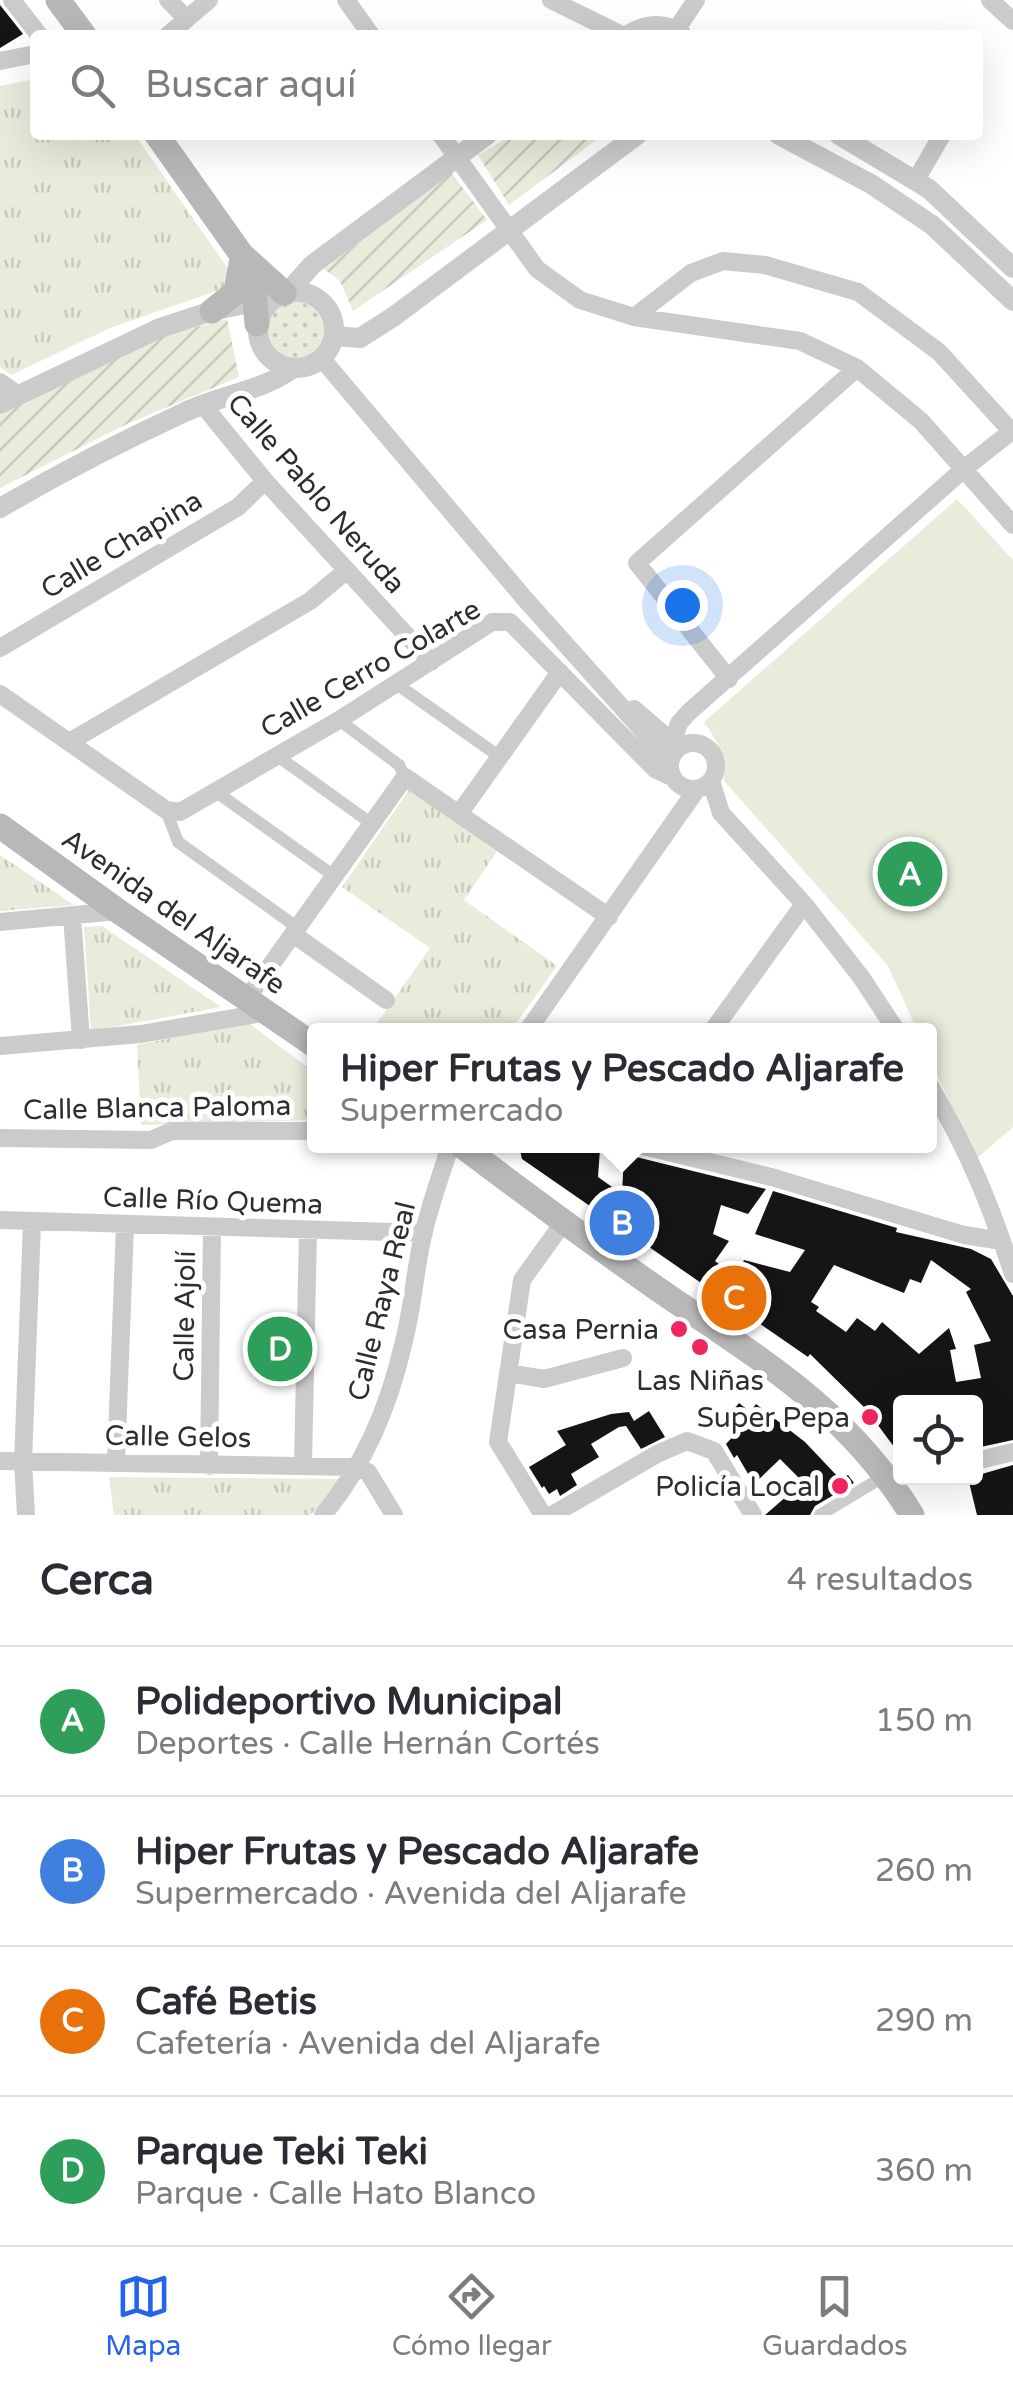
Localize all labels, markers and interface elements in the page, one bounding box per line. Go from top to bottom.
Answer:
search box [30,30,983,140]
icon: search [65,58,120,113]
text: Buscar aquí [145,62,356,108]
street label: Calle Pablo Neruda [220,387,412,601]
street label: Calle Chapina [35,483,208,606]
your location [657,580,708,631]
street label: Calle Cerro Colarte [254,592,487,746]
street label: Avenida del Aljarafe [55,822,292,1002]
pin: A [878,836,942,912]
popup [307,1023,937,1153]
text: Hiper Frutas y Pescado Aljarafe [340,1046,904,1092]
street label: Calle Blanca Paloma [23,1089,292,1127]
text: Supermercado [340,1092,563,1130]
street label: Calle Río Quema [102,1180,324,1222]
pin: B [590,1186,654,1260]
street label: Calle Raya Real [341,1198,423,1404]
street label: Calle Ajolí [167,1250,203,1382]
pin: C [702,1260,766,1336]
pin: D [248,1312,312,1386]
place label: Casa Pernia [503,1313,659,1347]
marker: Casa Pernia [668,1318,690,1340]
marker: Las Niñas [689,1336,711,1358]
place label: Las Niñas [636,1364,764,1398]
map controls [893,1395,983,1485]
button: locate [893,1395,983,1485]
place label: Super Pepa [697,1401,850,1435]
marker: Super Pepa [859,1406,881,1428]
street label: Calle Gelos [104,1419,252,1455]
place label: Policía Local [655,1470,820,1504]
marker: Policía Local [829,1475,851,1497]
text: Cerca [40,1555,154,1606]
text: 4 resultados [787,1561,973,1599]
text: Polideportivo Municipal [135,1679,562,1725]
text: A [61,1702,84,1740]
text: 150 m [875,1702,973,1740]
text: Deportes · Calle Hernán Cortés [135,1725,600,1763]
text: Hiper Frutas y Pescado Aljarafe [135,1829,699,1875]
text: B [61,1852,84,1890]
text: 260 m [875,1852,973,1890]
text: Supermercado · Avenida del Aljarafe [135,1875,687,1913]
text: Café Betis [135,1979,317,2025]
text: C [61,2002,84,2040]
text: 290 m [875,2002,973,2040]
text: Cafetería · Avenida del Aljarafe [135,2025,601,2063]
text: Parque Teki Teki [135,2129,428,2175]
text: D [60,2152,85,2190]
text: 360 m [875,2152,973,2190]
text: Parque · Calle Hato Blanco [135,2175,536,2213]
tab: Mapa [105,2269,181,2363]
tab: Cómo llegar [392,2269,552,2363]
tab: Guardados [762,2269,908,2363]

